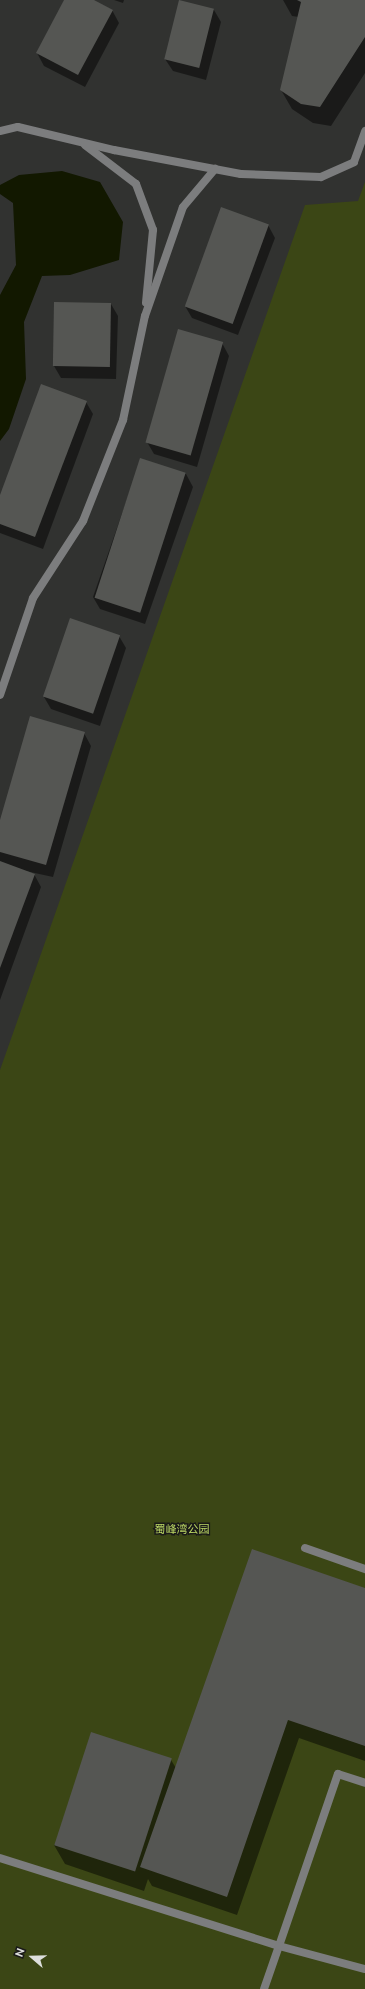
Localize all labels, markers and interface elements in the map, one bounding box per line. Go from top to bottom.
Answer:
park label: 蜀峰湾公园 [155,1523,209,1537]
north arrow [12,1937,52,1977]
text: N [13,1947,28,1959]

